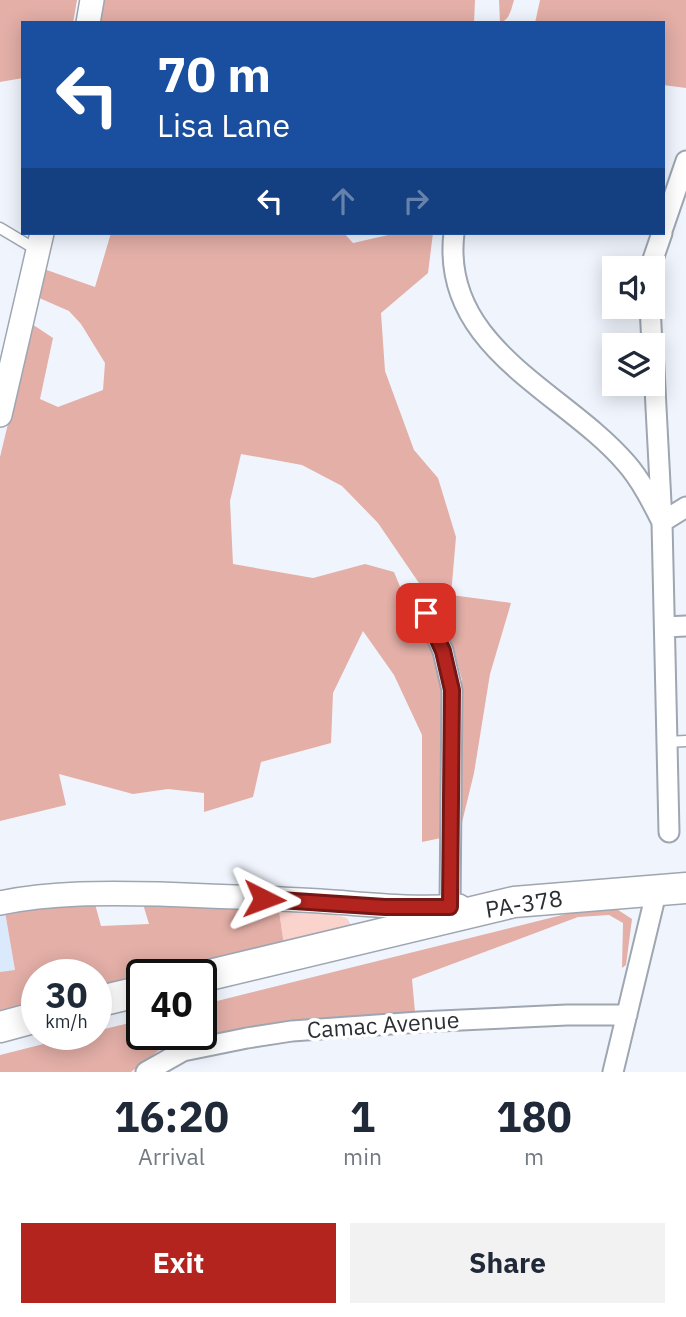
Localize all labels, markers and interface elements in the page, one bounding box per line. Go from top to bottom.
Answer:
text: 70 m [157,42,271,105]
icon: left [42,49,133,140]
text: Lisa Lane [157,104,290,146]
icon: left [251,182,289,220]
icon: ahead [324,182,362,220]
icon: right [397,182,435,220]
map controls [602,256,665,396]
button: sound [602,256,665,319]
button: layers [602,333,665,396]
pin [396,583,456,643]
icon: arrive [407,594,445,632]
position arrow [227,862,301,936]
street label: PA-378 [483,882,565,924]
speed limit sign: 40 [126,959,217,1050]
text: 30 [45,972,88,1018]
street label: Camac Avenue [306,1004,460,1044]
text: km/h [45,1010,88,1033]
text: 16:20 [114,1089,229,1144]
text: 1 [350,1089,375,1144]
text: 180 [496,1089,572,1144]
text: Arrival [138,1141,205,1171]
text: min [343,1141,382,1171]
text: m [524,1141,544,1171]
button: Exit [21,1223,336,1303]
button: Share [350,1223,665,1303]

